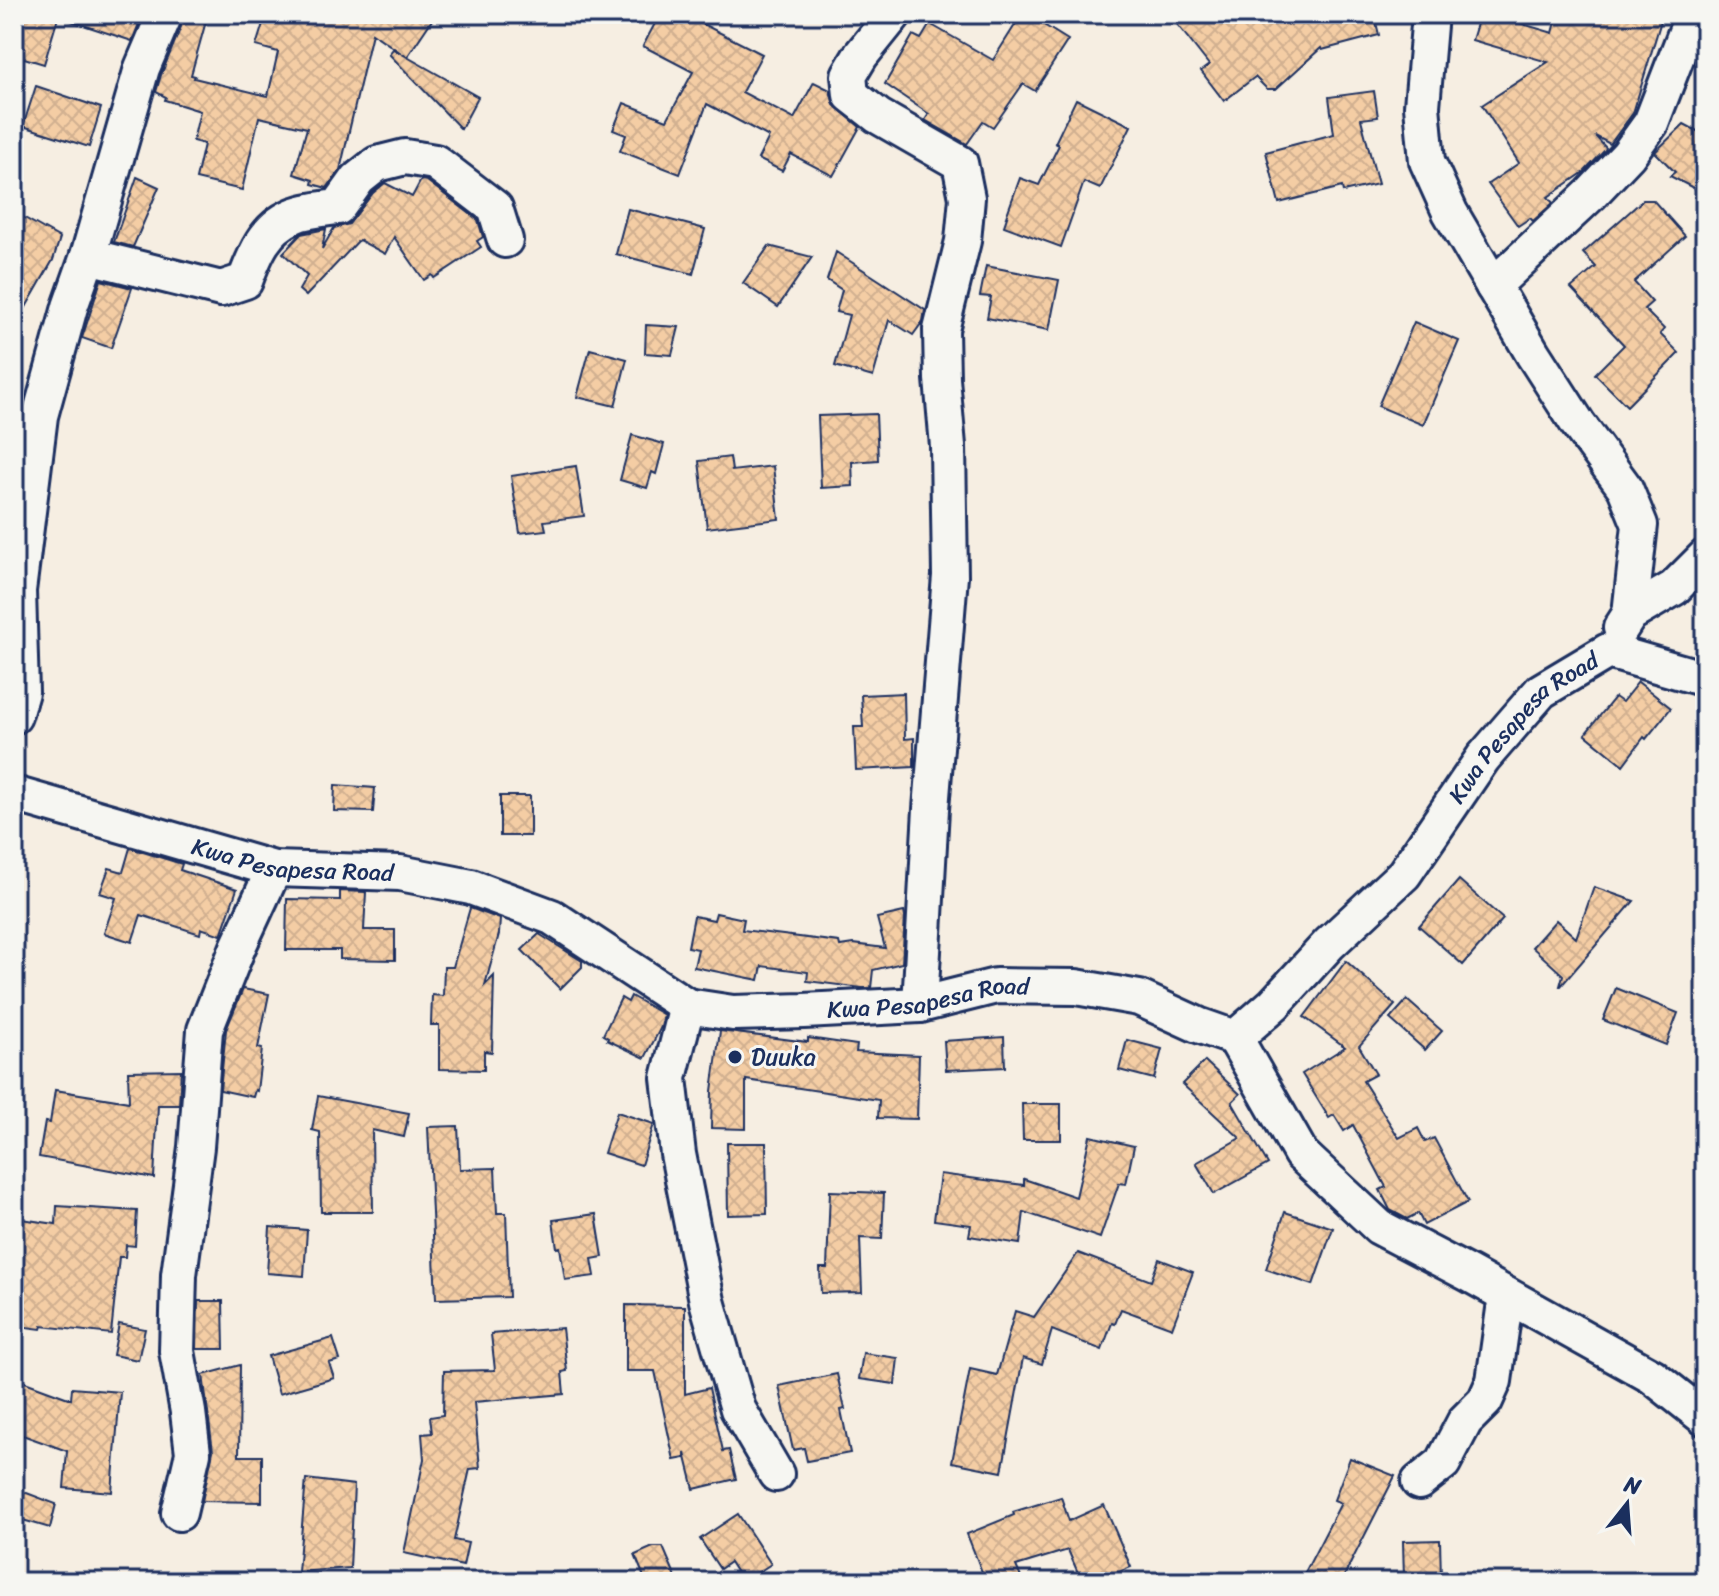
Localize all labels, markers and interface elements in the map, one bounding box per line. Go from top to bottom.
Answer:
street label: Kwa Pesapesa Road [1437,639,1608,812]
street label: Kwa Pesapesa Road [187,825,396,894]
street label: Kwa Pesapesa Road [826,965,1031,1031]
place label: Duuka [751,1036,816,1078]
marker: Duuka [726,1048,744,1066]
north arrow [1587,1464,1667,1544]
text: N [1619,1464,1646,1506]

